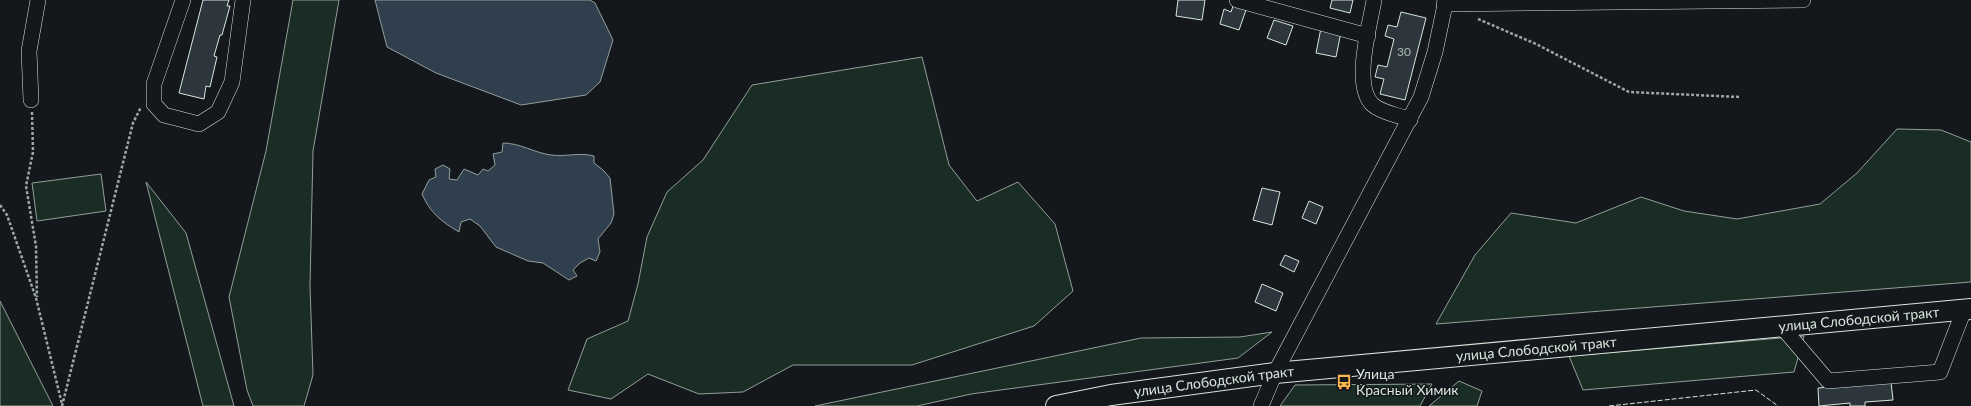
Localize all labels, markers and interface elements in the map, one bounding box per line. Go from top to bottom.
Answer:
house number: 30 [1397,44,1411,59]
street label: улица Слободской тракт [1778,303,1940,335]
street label: улица Слободской тракт [1455,333,1617,364]
street label: улица Слободской тракт [1133,362,1295,400]
place label: Улица Красный Химик [1356,365,1459,398]
bus stop icon: Улица Красный Химик [1335,373,1353,391]

